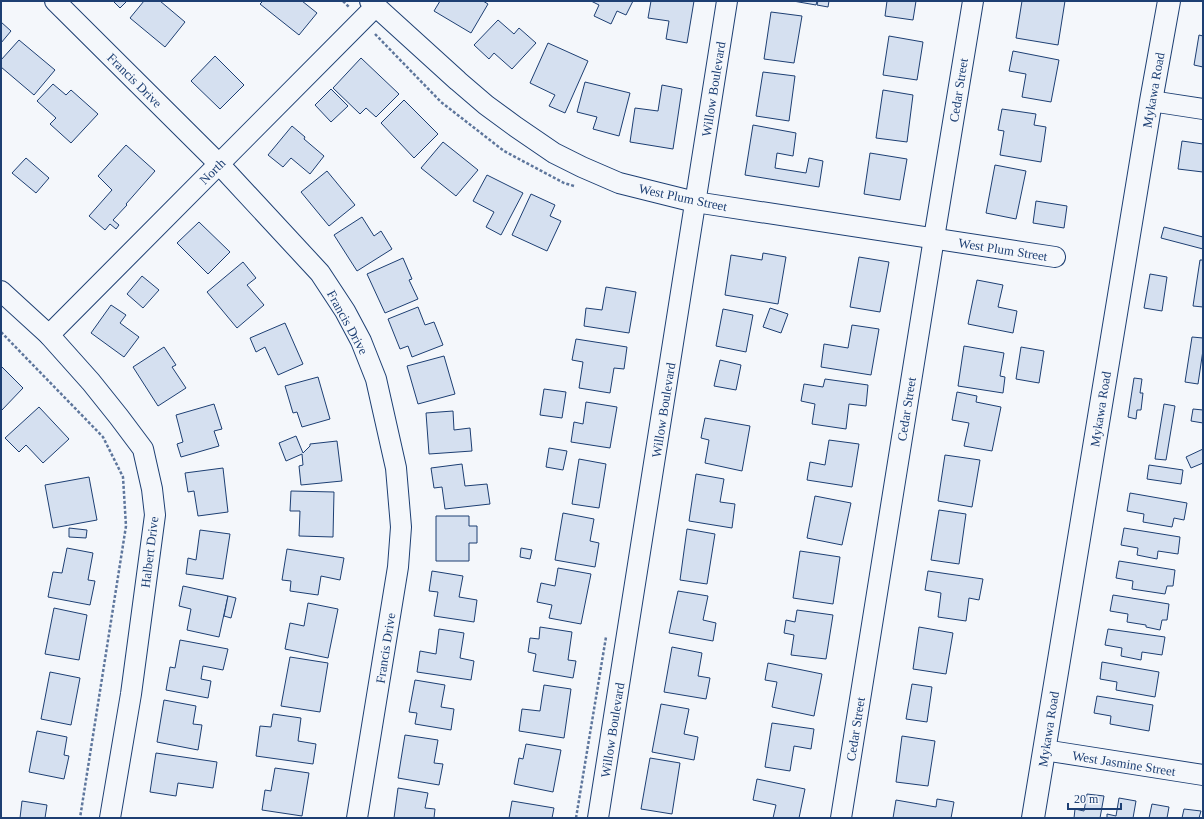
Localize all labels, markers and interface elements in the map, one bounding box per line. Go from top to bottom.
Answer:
street label: Willow Boulevard [699,40,728,138]
street label: Francis Drive [104,50,165,111]
street label: Mykawa Road [1139,51,1168,129]
street label: Cedar Street [946,57,971,123]
street label: North [196,155,229,187]
street label: West Plum Street [637,181,729,214]
street label: West Plum Street [957,235,1049,264]
street label: Francis Drive [324,288,371,357]
street label: Willow Boulevard [649,361,678,459]
street label: Mykawa Road [1087,370,1114,448]
street label: Cedar Street [894,376,919,442]
street label: Halbert Drive [138,515,161,589]
street label: Francis Drive [373,612,398,684]
street label: Willow Boulevard [598,681,627,779]
street label: Mykawa Road [1035,690,1062,768]
street label: Cedar Street [843,696,868,762]
street label: West Jasmine Street [1071,748,1177,779]
scale bar [1068,785,1121,811]
text: 20 m [1074,792,1099,806]

